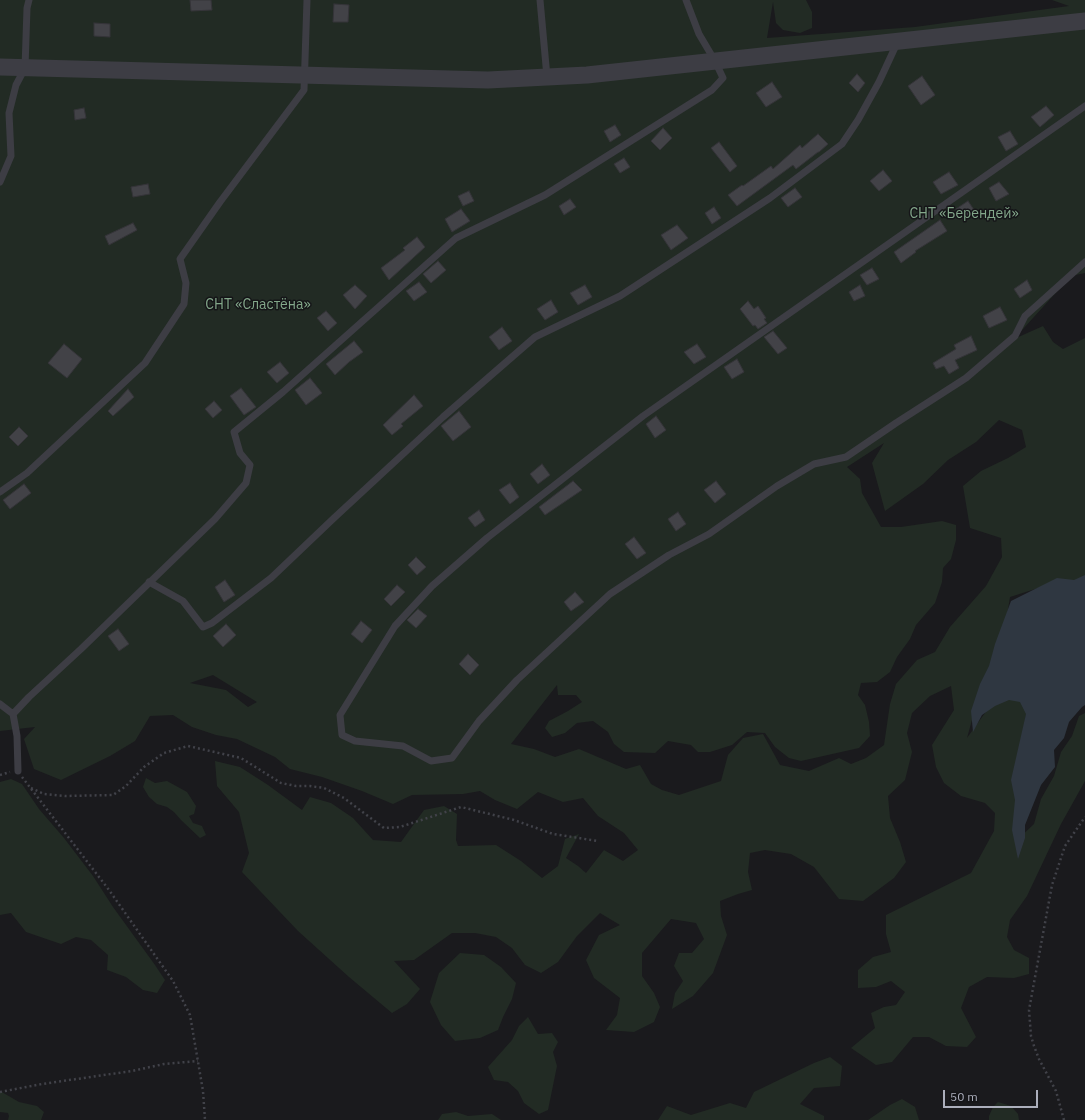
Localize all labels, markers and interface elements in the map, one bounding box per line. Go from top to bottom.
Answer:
park label: СНТ «Берендей» [909,206,1019,222]
park label: СНТ «Сластёна» [205,297,311,313]
scale bar [945,1082,1040,1108]
text: 50 m [950,1089,978,1104]

